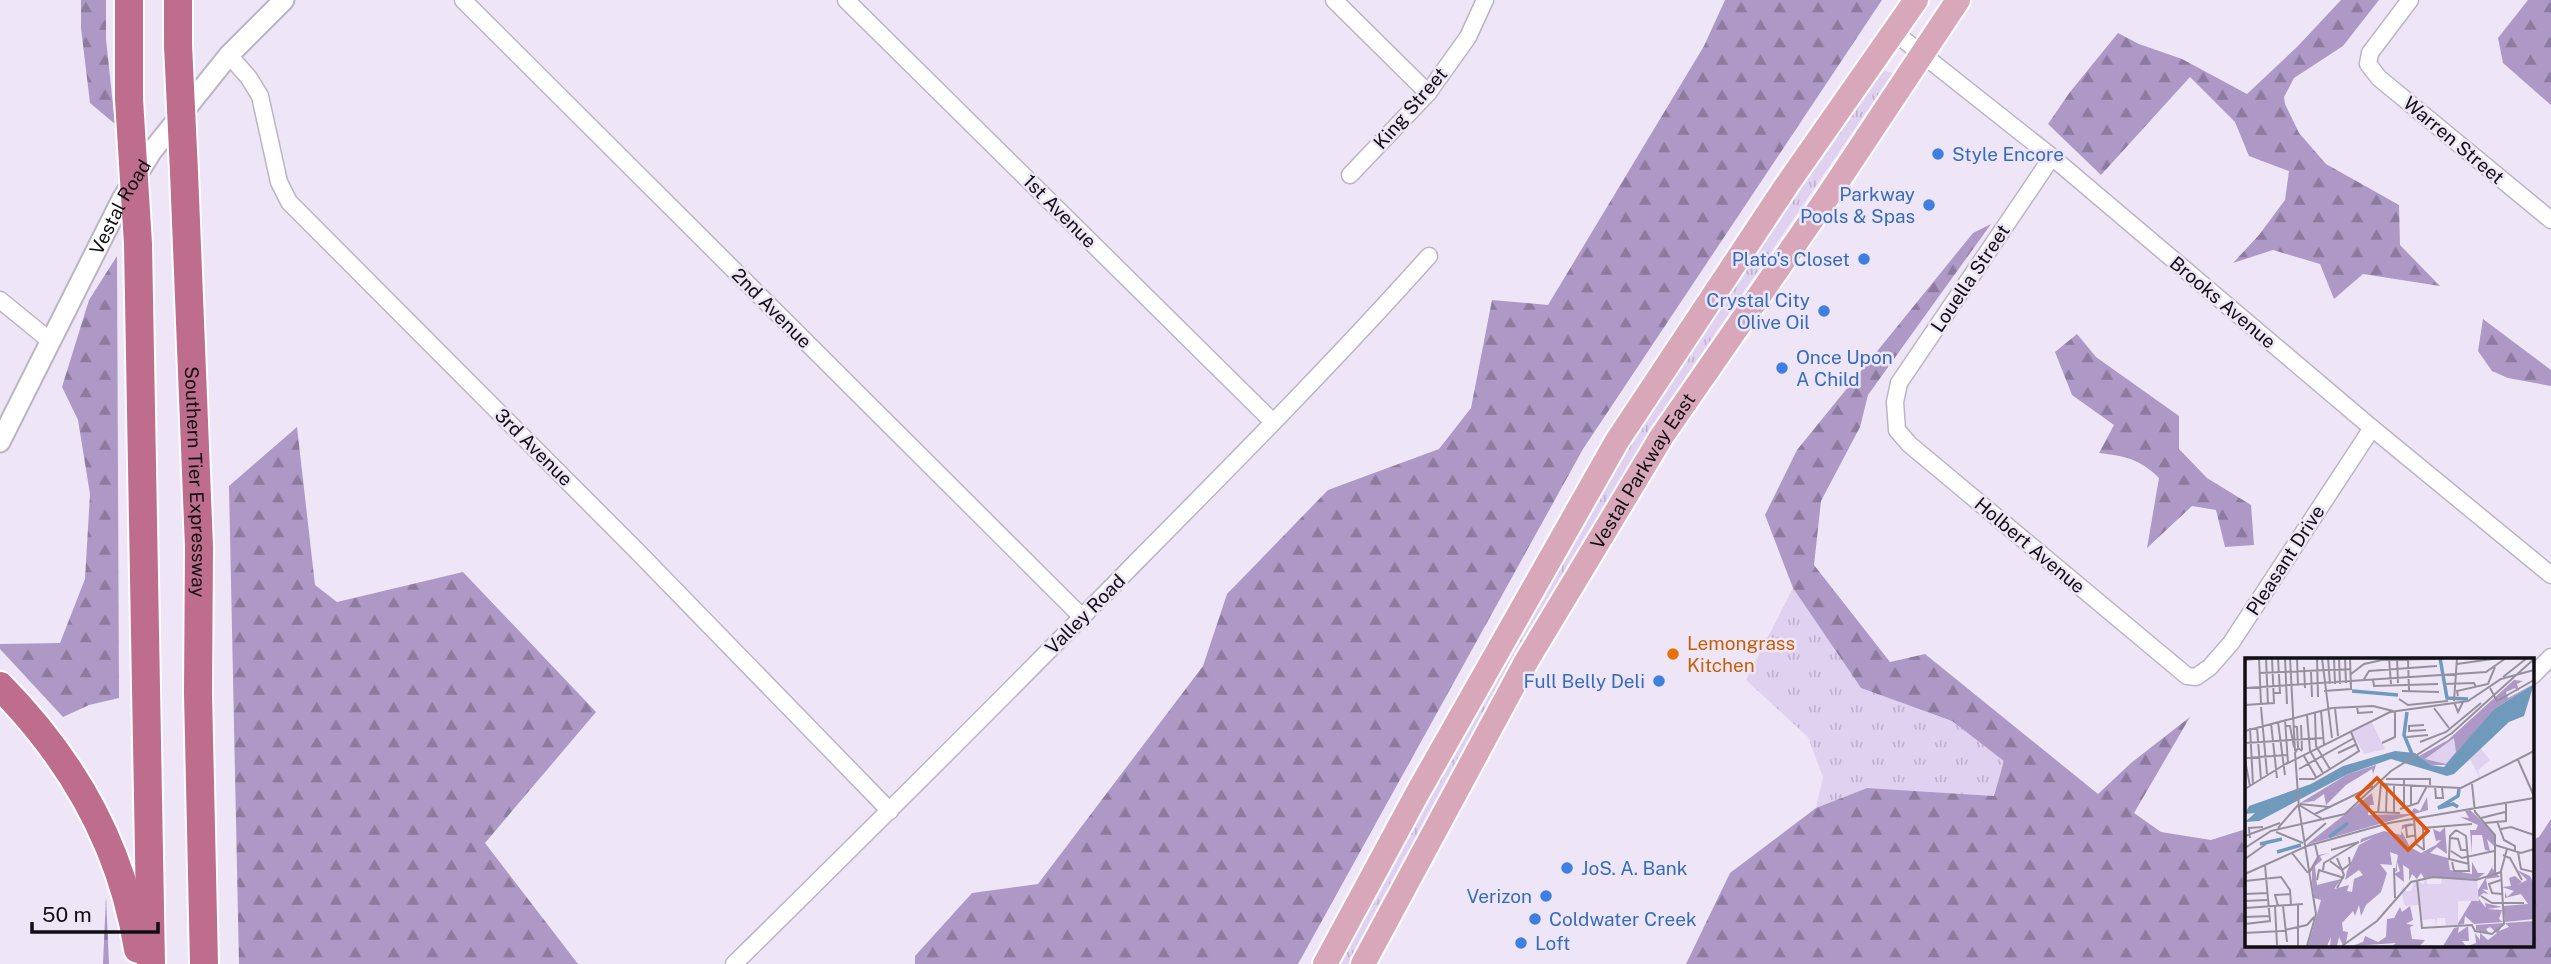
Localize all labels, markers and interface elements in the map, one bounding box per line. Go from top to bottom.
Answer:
street label: King Street [1369,63,1451,153]
street label: Warren Street [2399,92,2509,188]
place label: Style Encore [1952,143,2064,165]
marker: Style Encore [1930,146,1946,162]
street label: Vestal Road [85,155,155,258]
street label: 1st Avenue [1019,170,1101,252]
place label: Parkway Pools & Spas [1800,183,1915,227]
marker: Parkway Pools & Spas [1921,197,1937,213]
street label: Louella Street [1926,220,2014,336]
place label: Plato's Closet [1732,248,1850,270]
marker: Plato's Closet [1856,251,1872,267]
street label: Brooks Avenue [2166,251,2280,353]
street label: 2nd Avenue [728,264,816,352]
place label: Crystal City Olive Oil [1706,289,1810,333]
marker: Crystal City Olive Oil [1816,303,1832,319]
place label: Once Upon A Child [1796,346,1893,390]
marker: Once Upon A Child [1774,360,1790,376]
street label: Southern Tier Expressway [181,366,210,597]
street label: Vestal Parkway East [1586,389,1699,553]
street label: 3rd Avenue [491,404,577,490]
street label: Holbert Avenue [1970,492,2090,598]
street label: Pleasant Drive [2241,501,2329,619]
street label: Valley Road [1041,570,1129,658]
place label: Lemongrass Kitchen [1687,632,1795,676]
marker: Lemongrass Kitchen [1665,646,1681,662]
inset map [2245,658,2534,946]
place label: Full Belly Deli [1523,670,1645,692]
marker: Full Belly Deli [1651,673,1667,689]
place label: JoS. A. Bank [1581,857,1688,879]
marker: JoS. A. Bank [1559,860,1575,876]
place label: Verizon [1466,885,1532,907]
marker: Verizon [1538,888,1554,904]
scale bar [32,890,158,934]
text: 50 m [42,902,92,927]
place label: Coldwater Creek [1549,908,1697,930]
marker: Coldwater Creek [1527,911,1543,927]
place label: Loft [1535,932,1570,954]
marker: Loft [1513,935,1529,951]

